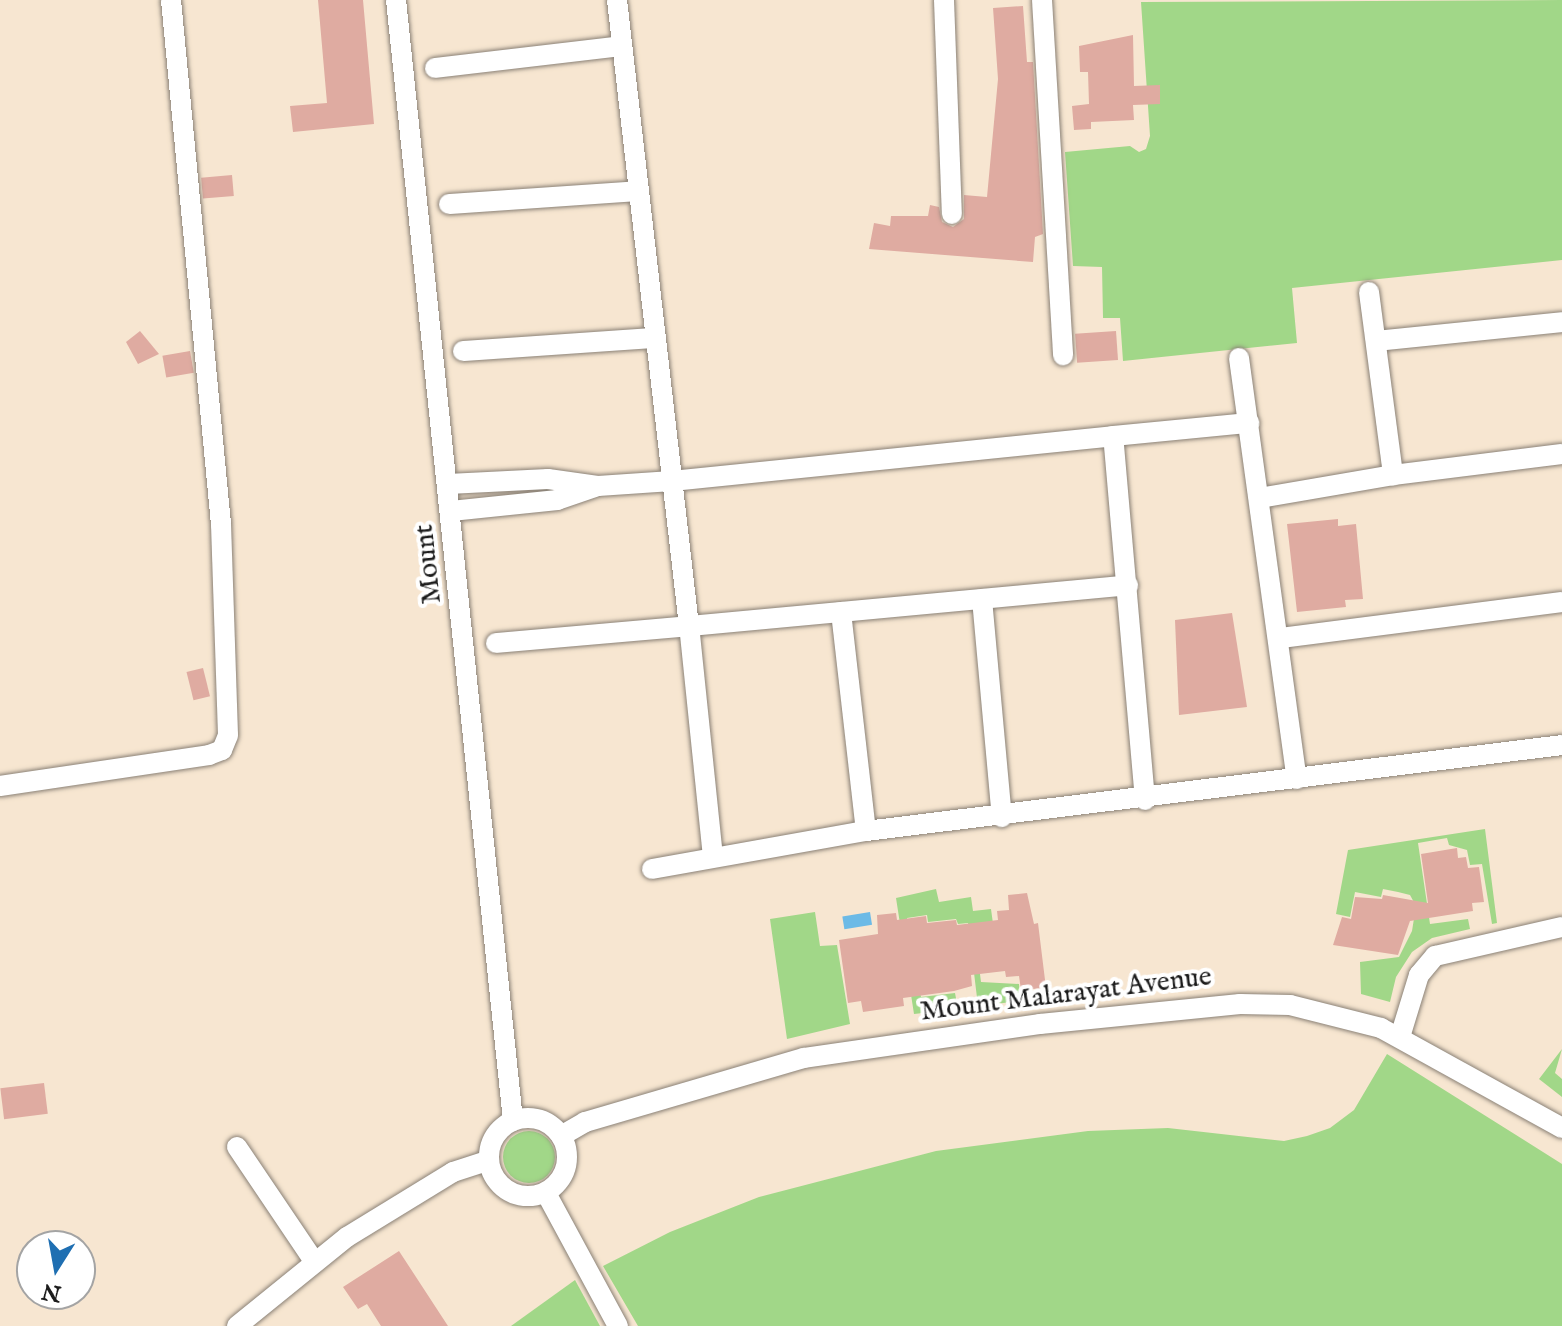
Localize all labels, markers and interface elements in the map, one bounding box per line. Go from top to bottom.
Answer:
street label: Mount [408,522,450,606]
street label: Mount Malarayat Avenue [918,960,1214,1030]
north arrow [16,1230,96,1310]
text: N [40,1276,64,1307]

